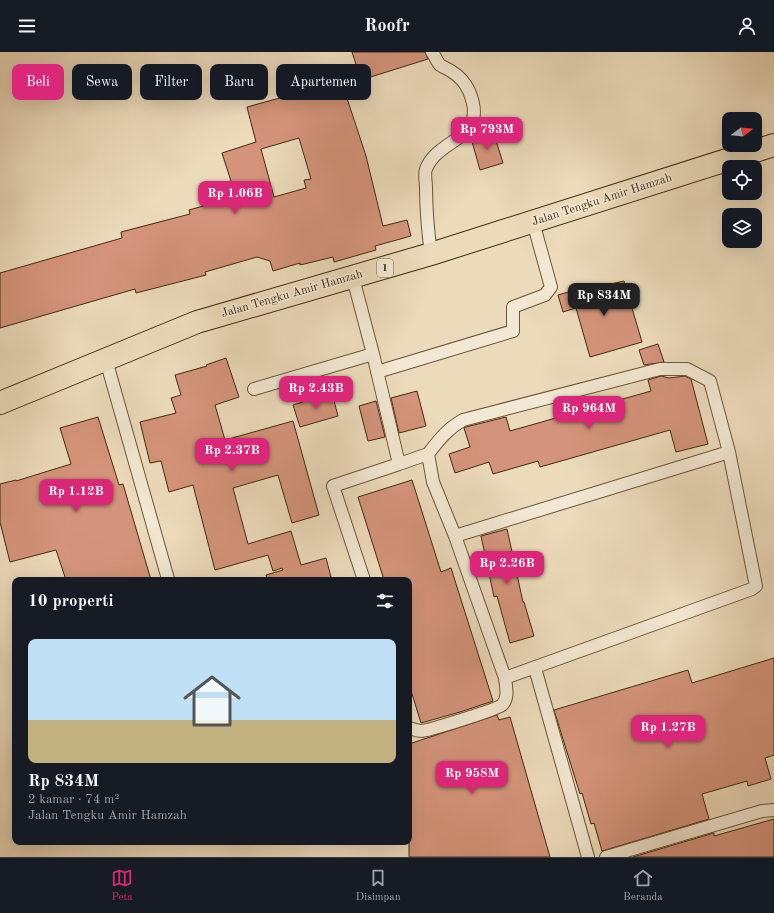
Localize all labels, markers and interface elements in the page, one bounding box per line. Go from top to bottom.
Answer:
icon: menu [16,15,38,37]
icon: person [736,15,758,37]
text: Roofr [364,17,410,35]
chip: Beli [12,64,64,100]
chip: Sewa [72,64,132,100]
chip: Filter [140,64,202,100]
chip: Baru [210,64,268,100]
chip: Apartemen [276,64,371,100]
north arrow [722,112,762,152]
map controls [722,112,762,248]
pin: Rp 793M [450,117,524,151]
text: Rp 793M [460,123,514,136]
button: locate [722,160,762,200]
street label: Jalan Tengku Amir Hamzah [530,172,674,228]
pin: Rp 1.06B [194,181,276,215]
text: Rp 1.06B [207,187,263,200]
button: layers [722,208,762,248]
road number: 1 [377,259,393,277]
street label: Jalan Tengku Amir Hamzah [220,268,365,320]
pin: Rp 834M [567,283,641,317]
text: Rp 834M [577,289,631,302]
pin: Rp 2.43B [275,376,357,410]
text: Rp 2.43B [288,382,344,395]
pin: Rp 964M [552,396,626,430]
text: Rp 964M [562,402,616,415]
pin: Rp 2.37B [191,438,273,472]
text: Rp 2.37B [204,444,260,457]
pin: Rp 1.12B [35,479,117,513]
text: Rp 1.12B [48,485,104,498]
pin: Rp 2.26B [466,551,548,585]
text: Rp 2.26B [479,557,535,570]
icon: filters [374,590,396,612]
text: 10 properti [28,593,114,610]
icon: home [176,665,248,737]
pin: Rp 1.27B [627,715,709,749]
text: Rp 1.27B [640,721,696,734]
pin: Rp 958M [435,761,509,795]
text: Rp 958M [445,767,499,780]
text: Rp 834M [28,773,99,790]
text: 2 kamar · 74 m² [28,793,119,806]
text: Jalan Tengku Amir Hamzah [28,809,187,822]
tab: Peta [111,867,133,905]
tab: Disimpan [356,867,401,905]
tab: Beranda [623,867,663,905]

